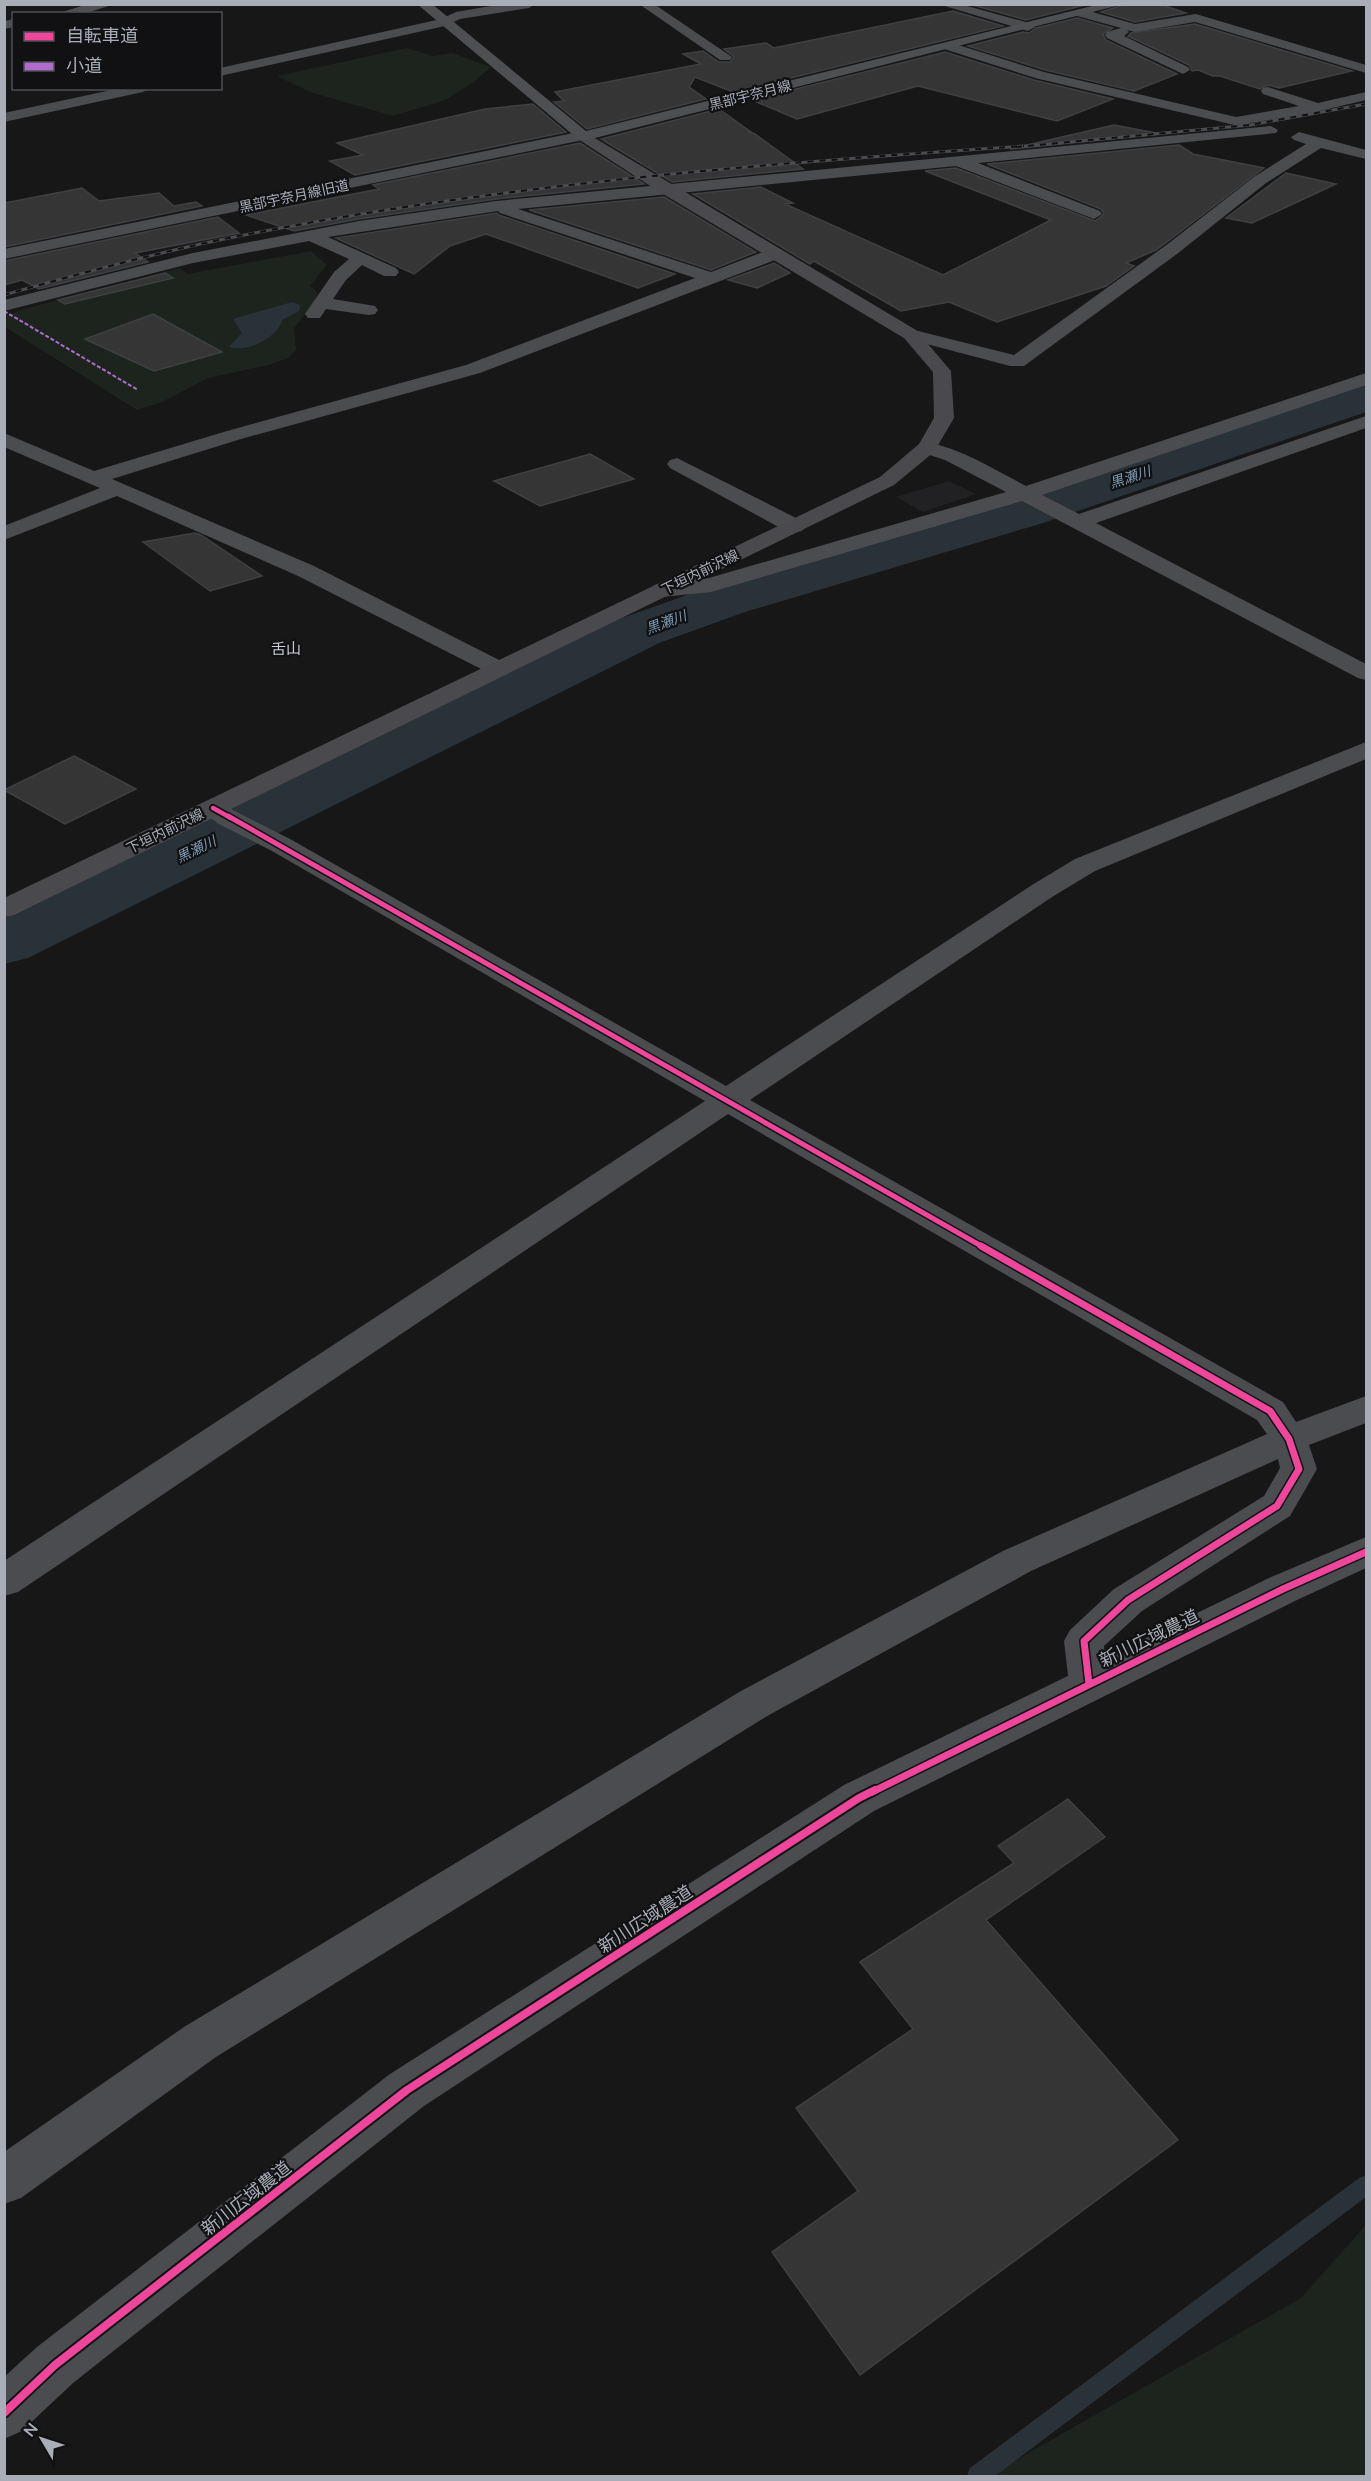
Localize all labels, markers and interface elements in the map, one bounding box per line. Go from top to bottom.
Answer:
legend [12,12,222,90]
text: 自転車道 [66,24,138,47]
text: 小道 [66,54,102,77]
street label: 黒部宇奈月線 [707,76,793,114]
street label: 黒部宇奈月線旧道 [237,176,351,216]
water label: 黒瀬川 [1107,461,1155,492]
street label: 下垣内前沢線 [658,545,742,599]
water label: 黒瀬川 [643,606,691,638]
district label: 舌山 [271,639,301,658]
street label: 下垣内前沢線 [123,804,207,858]
water label: 黒瀬川 [173,831,221,866]
street label: 新川広域農道 [1095,1604,1203,1672]
street label: 新川広域農道 [593,1880,697,1958]
street label: 新川広域農道 [196,2156,296,2240]
north arrow [12,2409,72,2469]
text: N [19,2419,42,2441]

